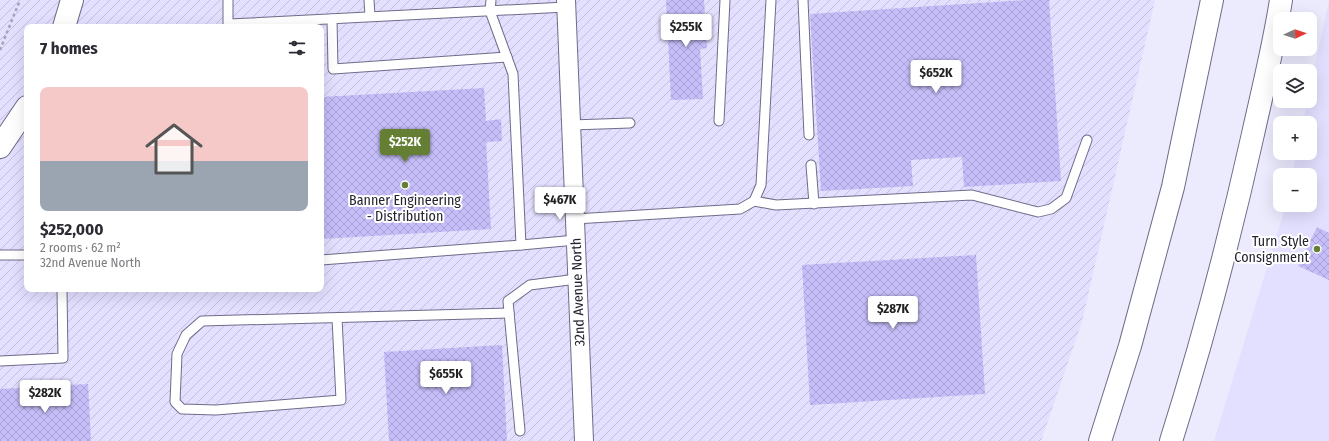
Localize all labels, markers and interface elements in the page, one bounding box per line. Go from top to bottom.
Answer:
north arrow [1273,12,1317,56]
map controls [1273,12,1317,212]
pin: $255K [658,14,714,48]
text: $255K [670,19,702,34]
icon: filters [286,37,308,59]
text: 7 homes [40,38,98,59]
pin: $652K [908,60,964,94]
button: layers [1273,64,1317,108]
text: $652K [919,65,953,80]
icon: home [138,113,210,185]
button: + [1273,116,1317,160]
pin: $252K [377,129,433,163]
text: $252K [389,134,421,149]
button: − [1273,168,1317,212]
marker: Banner Engineering - Distribution [400,180,410,190]
pin: $467K [532,187,588,221]
place label: Banner Engineering - Distribution [349,192,461,225]
text: $467K [544,192,576,207]
text: $252,000 [40,219,104,240]
place label: Turn Style Consignment [1234,233,1309,266]
street label: 32nd Avenue North [568,237,588,347]
text: 2 rooms · 62 m² [40,240,121,255]
marker: Turn Style Consignment [1312,244,1322,254]
text: 32nd Avenue North [40,255,141,270]
pin: $287K [865,296,921,330]
text: $287K [877,301,909,316]
pin: $655K [418,361,474,395]
text: $655K [429,366,463,381]
pin: $282K [17,380,73,414]
text: $282K [29,385,61,400]

